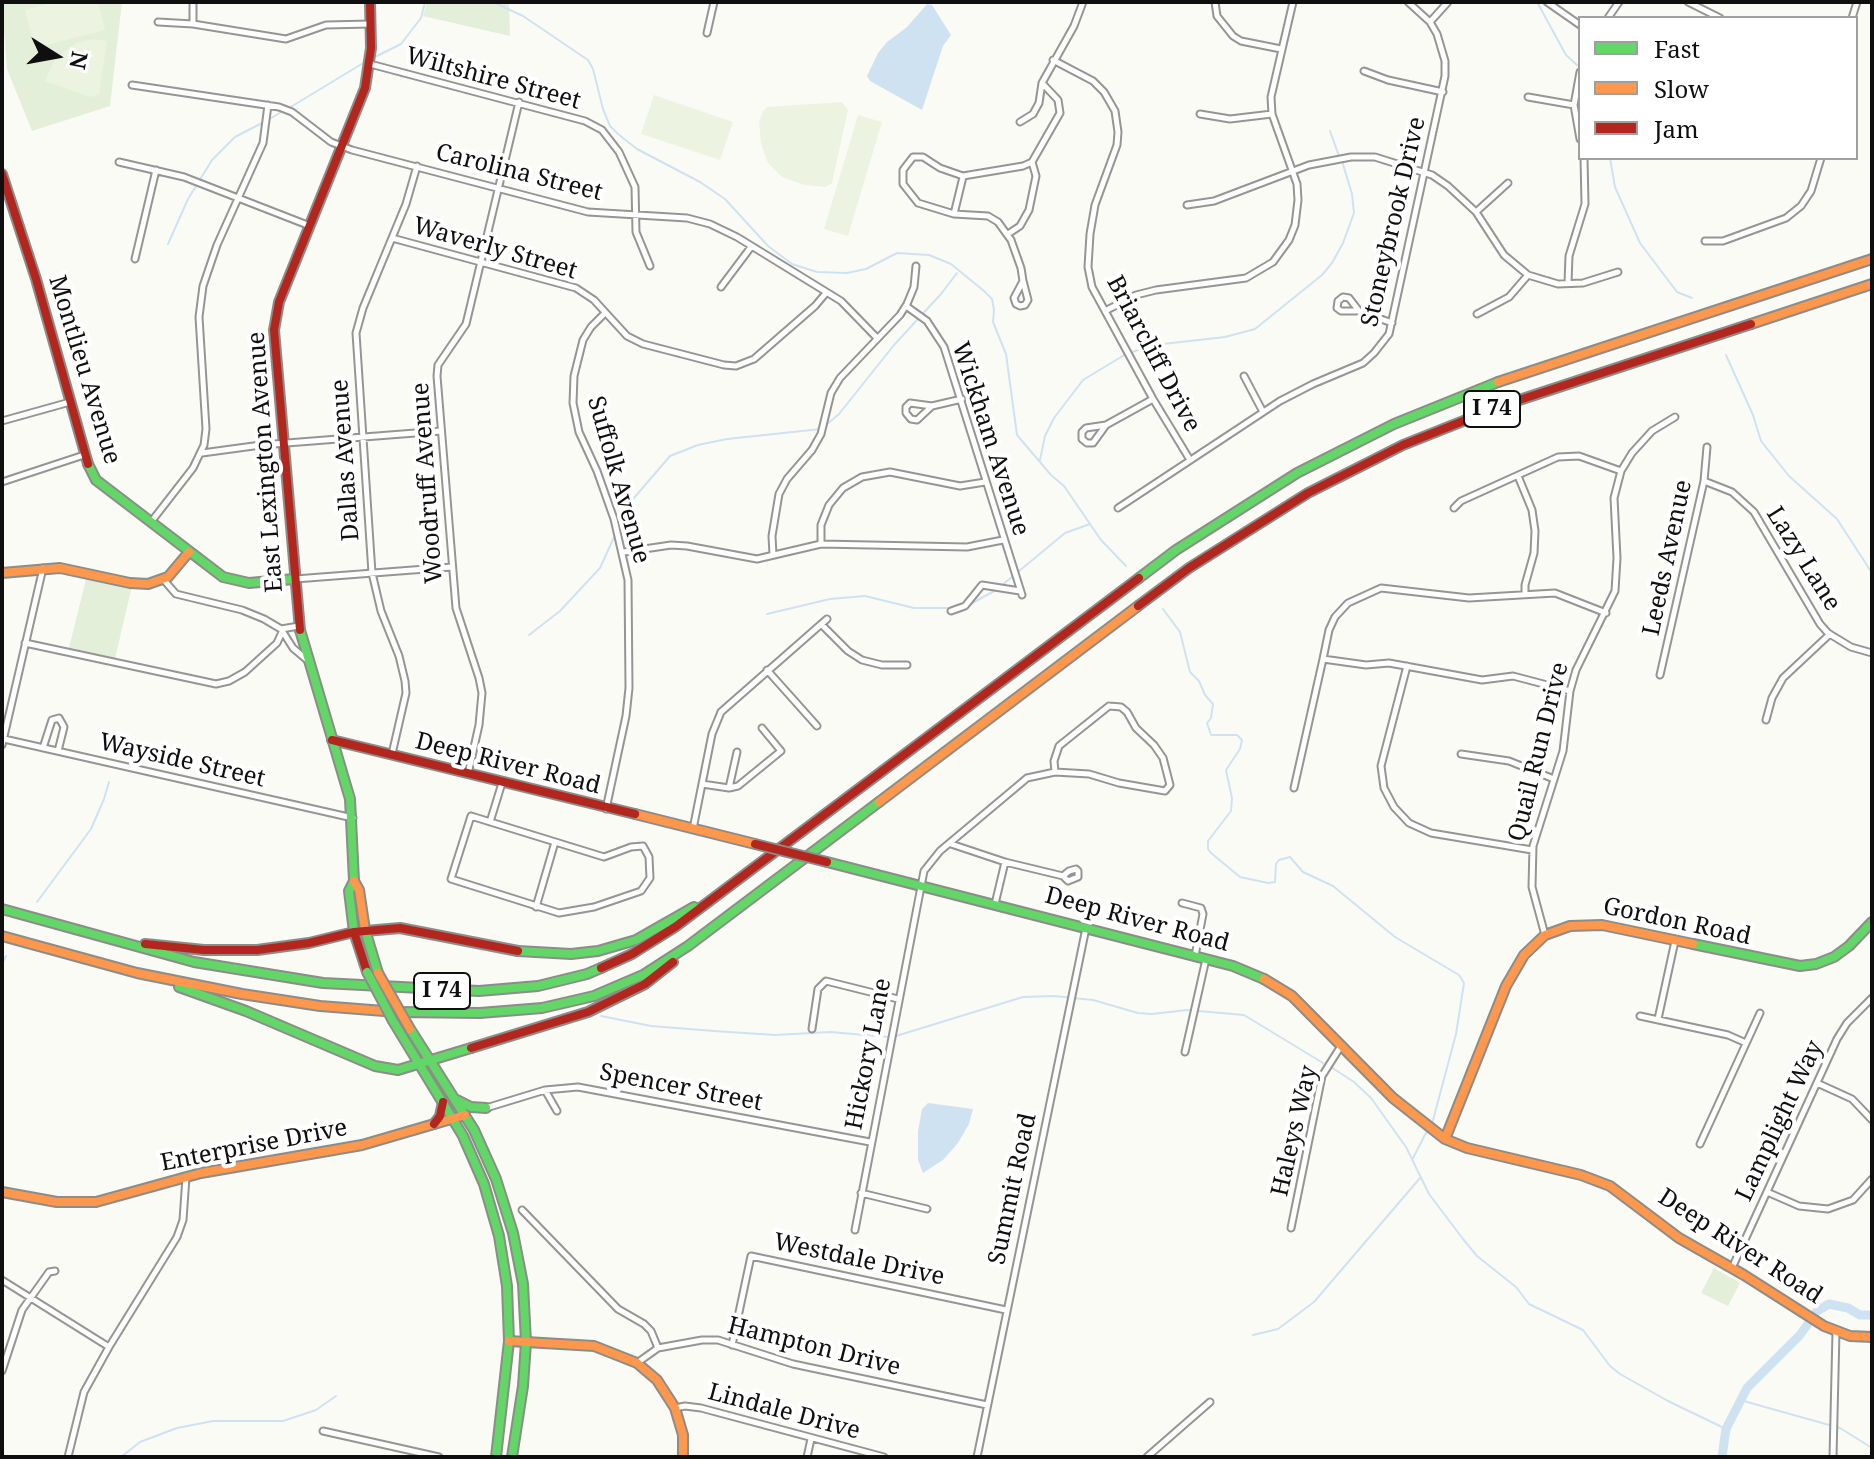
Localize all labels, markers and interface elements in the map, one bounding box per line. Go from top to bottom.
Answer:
north arrow [16,16,96,96]
legend [1578,16,1858,160]
text: Fast [1654,32,1700,65]
street label: Wiltshire Street [402,42,584,116]
text: N [63,49,96,72]
text: Slow [1654,72,1709,105]
text: Jam [1654,112,1699,145]
street label: Stoneybrook Drive [1356,114,1432,330]
street label: Carolina Street [433,138,605,208]
street label: Waverly Street [410,212,580,286]
street label: Briarcliff Drive [1100,271,1206,437]
street label: Montlieu Avenue [42,272,126,468]
street label: East Lexington Avenue [243,331,289,593]
street label: Wickham Avenue [945,338,1035,540]
street label: Dallas Avenue [326,378,366,542]
street label: Woodruff Avenue [407,381,449,585]
road number: I 74 [1464,391,1520,427]
street label: Suffolk Avenue [580,393,656,567]
street label: Leeds Avenue [1637,478,1699,638]
street label: Lazy Lane [1760,502,1846,616]
street label: Quail Run Drive [1503,659,1575,845]
street label: Deep River Road [413,727,603,801]
street label: Wayside Street [96,728,268,794]
street label: Deep River Road [1042,882,1232,958]
street label: Gordon Road [1600,892,1754,952]
road number: I 74 [414,973,470,1009]
street label: Hickory Lane [840,976,898,1132]
street label: Lamplight Way [1730,1036,1830,1206]
street label: Spencer Street [597,1058,765,1118]
street label: Haleys Way [1266,1063,1324,1199]
street label: Summit Road [983,1111,1043,1267]
street label: Enterprise Drive [158,1114,350,1178]
street label: Deep River Road [1653,1183,1827,1311]
street label: Westdale Drive [771,1228,947,1292]
street label: Hampton Drive [725,1312,903,1382]
street label: Lindale Drive [705,1378,863,1446]

